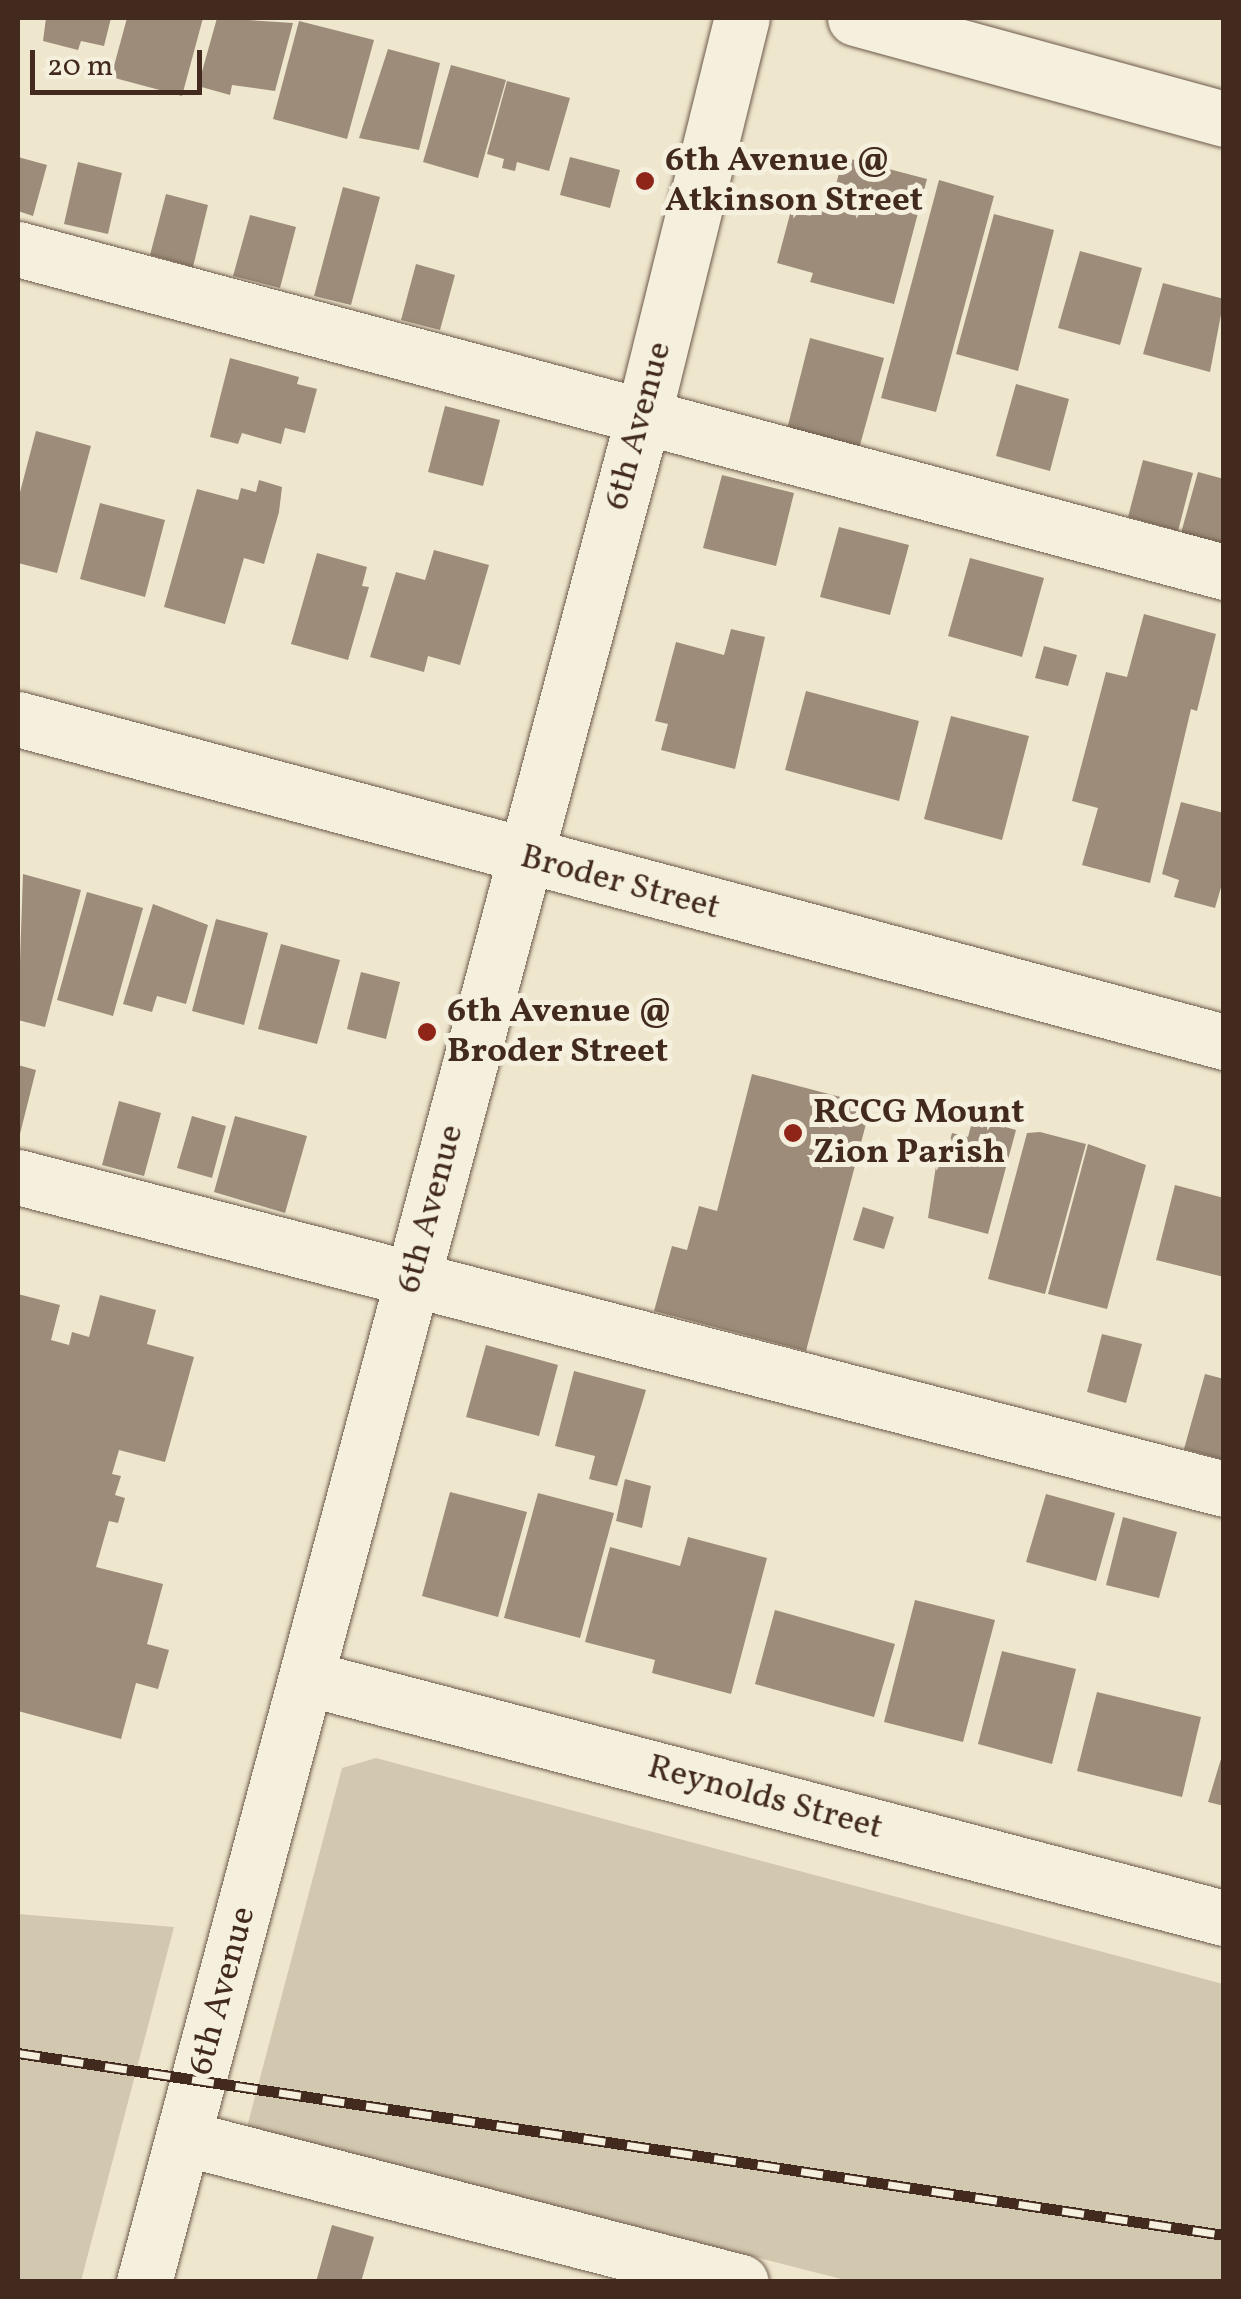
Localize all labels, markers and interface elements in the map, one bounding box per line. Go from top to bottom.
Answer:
scale bar [35,30,208,92]
text: 20 m [47,46,113,88]
place label: 6th Avenue @ Atkinson Street [665,140,923,222]
marker: 6th Avenue @ Atkinson Street [634,170,656,192]
street label: 6th Avenue [596,337,682,515]
street label: Broder Street [516,836,724,930]
place label: 6th Avenue @ Broder Street [447,991,672,1073]
marker: 6th Avenue @ Broder Street [416,1021,438,1043]
place label: RCCG Mount Zion Parish [813,1092,1024,1174]
street label: 6th Avenue [388,1120,474,1298]
marker: RCCG Mount Zion Parish [782,1122,804,1144]
street label: Reynolds Street [643,1746,887,1850]
street label: 6th Avenue [180,1902,266,2080]

